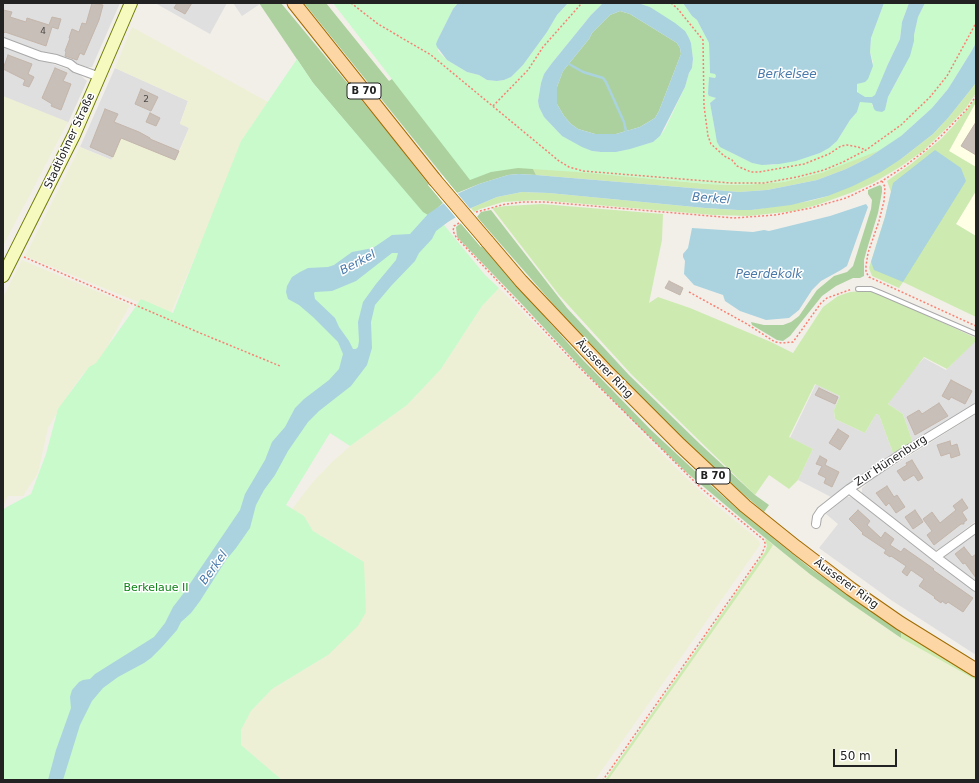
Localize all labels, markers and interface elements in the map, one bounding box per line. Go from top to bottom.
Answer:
house number: 4 [40,27,46,37]
water label: Berkelsee [757,68,817,82]
road number: B 70 [347,83,381,99]
street label: Stadtlohner Straße [42,91,98,191]
house number: 2 [143,95,149,105]
water label: Berkel [691,190,731,208]
water label: Berkel [338,248,378,278]
water label: Peerdekolk [736,268,802,282]
street label: Äusserer Ring [573,337,635,401]
street label: Zur Hünenburg [852,433,930,489]
road number: B 70 [696,468,730,484]
water label: Berkel [197,548,231,588]
street label: Äusserer Ring [811,556,881,612]
park label: Berkelaue II [123,581,189,595]
scale bar [835,741,899,767]
text: 50 m [840,749,871,763]

